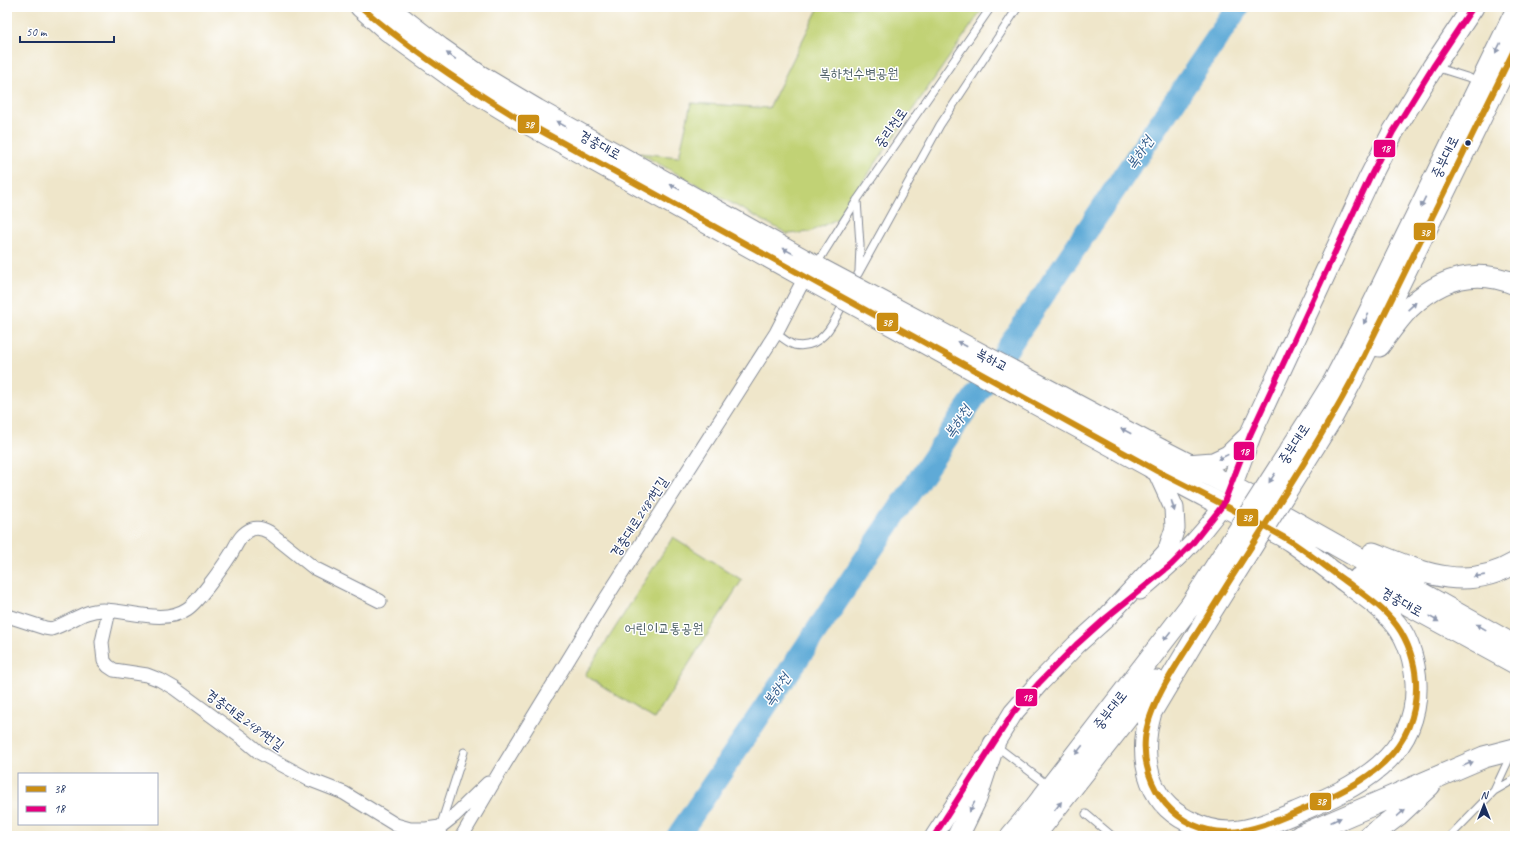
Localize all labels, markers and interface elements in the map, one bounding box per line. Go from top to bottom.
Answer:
scale bar [20,18,114,44]
text: 50 m [26,24,48,40]
one-way arrow [1495,42,1501,53]
one-way arrow [445,52,456,60]
park label: 복하천수변공원 [820,65,898,82]
street label: 중리천로 [871,105,911,151]
line badge: 38 [517,114,540,134]
text: 38 [524,117,536,131]
one-way arrow [556,120,567,127]
street label: 경충대로 [576,127,624,163]
water label: 복하천 [1122,131,1159,173]
street label: 중부대로 [1427,133,1463,181]
unlabelled marker [1463,138,1473,148]
line badge: 18 [1373,139,1396,158]
text: 18 [1380,141,1392,155]
one-way arrow [669,184,681,191]
one-way arrow [1420,197,1426,208]
line badge: 38 [1413,222,1436,241]
text: 38 [1420,225,1432,239]
one-way arrow [782,247,794,254]
one-way arrow [1407,301,1417,310]
line badge: 38 [876,312,899,332]
one-way arrow [1363,314,1369,325]
text: 38 [882,315,894,329]
one-way arrow [956,341,968,347]
street label: 복하교 [973,345,1011,375]
water label: 복하천 [940,400,977,442]
street label: 중부대로 [1275,420,1313,468]
one-way arrow [1121,428,1132,435]
line badge: 18 [1233,441,1255,461]
text: 18 [1239,444,1251,458]
one-way arrow [1217,454,1229,460]
one-way arrow [1269,472,1276,484]
street label: 경충대로2481번길 [607,473,672,561]
one-way arrow [1170,501,1176,513]
line badge: 38 [1236,508,1259,527]
text: 38 [1242,510,1254,524]
one-way arrow [1473,573,1485,579]
street label: 경충대로 [1378,584,1426,620]
one-way arrow [1429,616,1440,623]
park label: 어린이교통공원 [625,620,703,637]
one-way arrow [1475,623,1487,630]
one-way arrow [1163,630,1172,641]
water label: 복하천 [759,668,796,710]
street label: 경충대로2481번길 [202,686,288,755]
street label: 중부대로 [1089,687,1131,733]
line badge: 18 [1015,688,1038,707]
text: 18 [1022,690,1034,704]
one-way arrow [1075,744,1084,755]
one-way arrow [1463,760,1475,766]
legend [18,773,158,825]
text: 38 [54,781,66,797]
north arrow [1464,785,1504,825]
text: N [1481,788,1490,802]
line badge: 38 [1309,792,1332,811]
text: 38 [1316,794,1328,808]
one-way arrow [1054,800,1063,811]
text: 18 [54,801,66,817]
one-way arrow [969,801,975,813]
one-way arrow [1395,808,1406,817]
one-way arrow [1330,817,1342,823]

